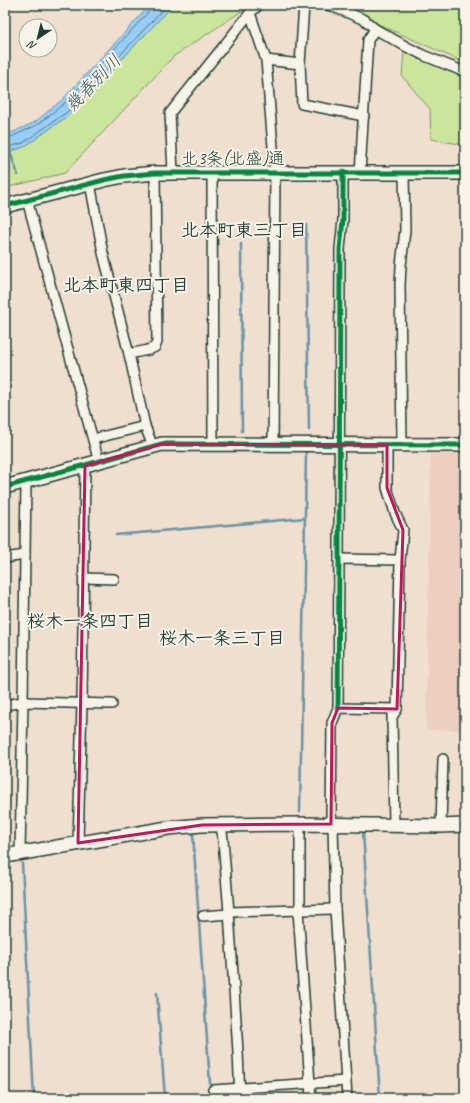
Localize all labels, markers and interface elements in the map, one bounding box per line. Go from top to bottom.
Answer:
north arrow [18,18,58,58]
text: N [24,37,39,54]
water label: 幾春別川 [60,49,126,117]
street label: 北3条(北盛)通 [181,148,285,169]
district label: 北本町東三丁目 [181,219,307,241]
district label: 北本町東四丁目 [63,274,189,296]
district label: 桜木一条四丁目 [27,610,153,632]
district label: 桜木一条三丁目 [159,627,285,649]

